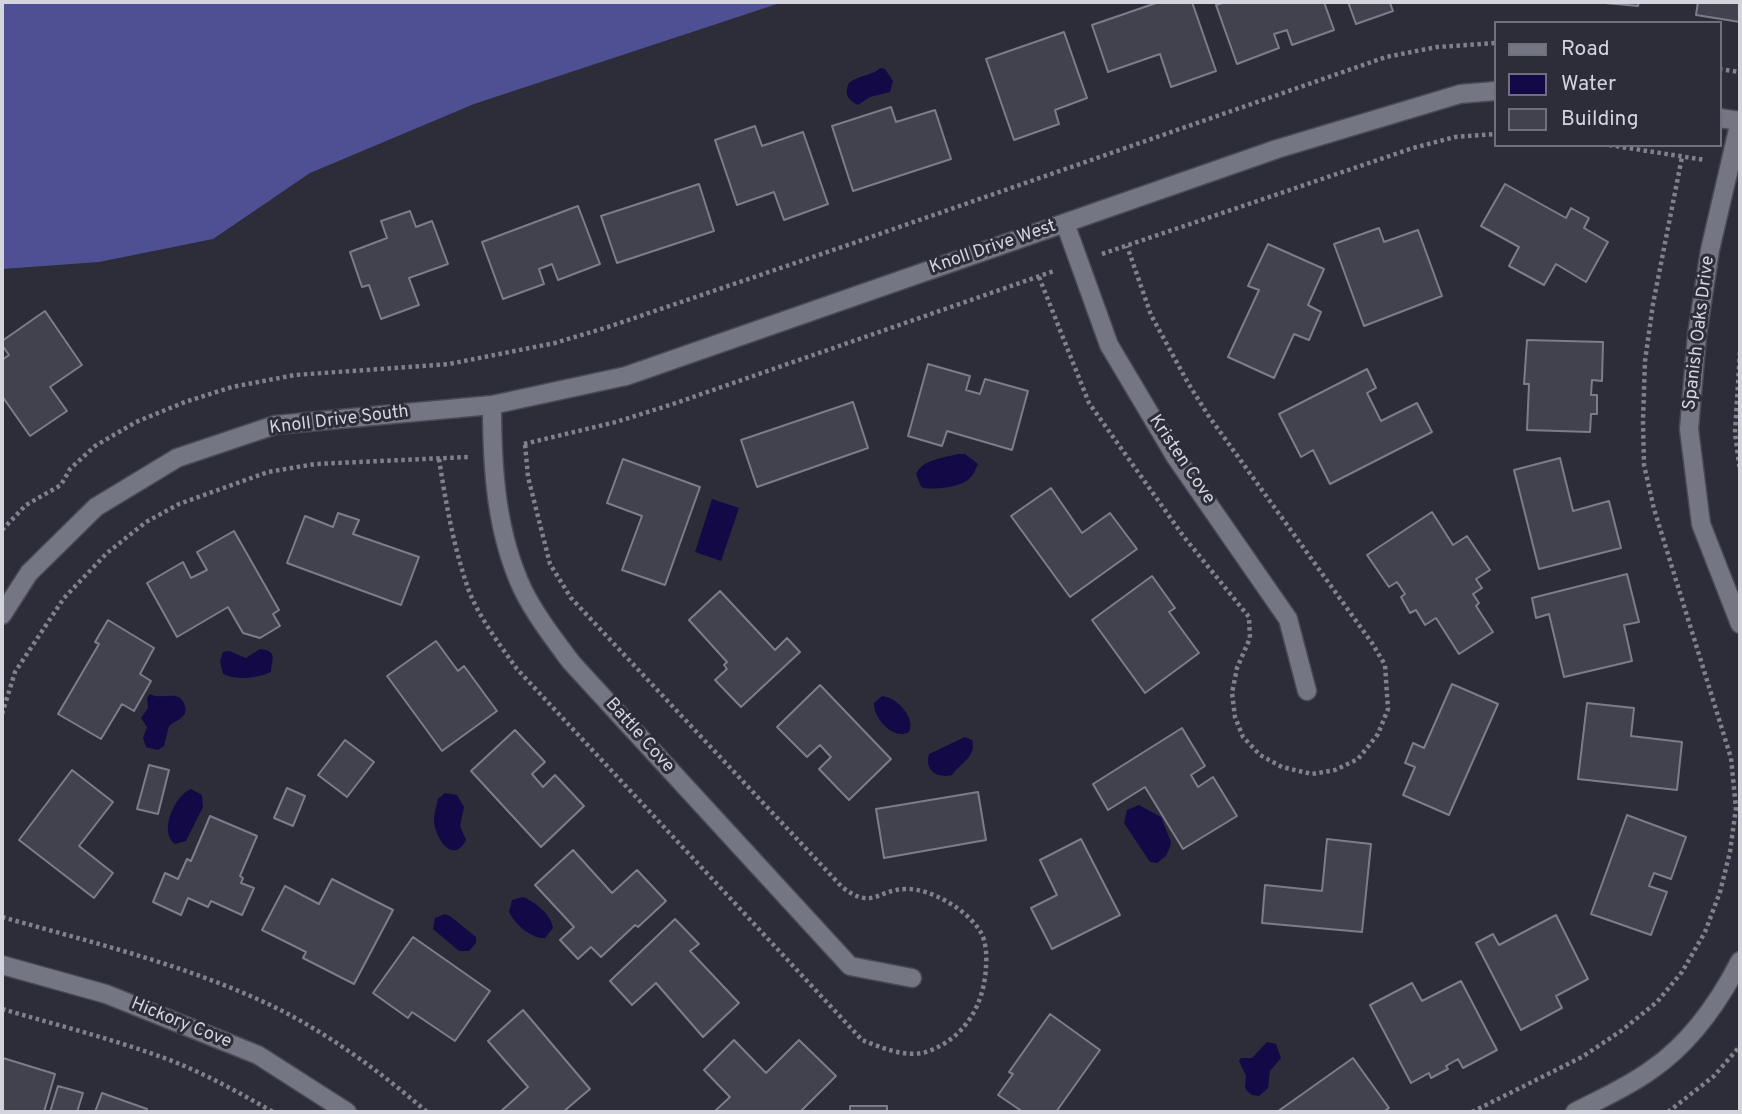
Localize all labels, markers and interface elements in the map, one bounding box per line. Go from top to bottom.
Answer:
legend [1494,21,1721,147]
text: Road [1561,36,1610,63]
text: Water [1561,71,1616,98]
text: Building [1561,106,1639,133]
street label: Knoll Drive West [927,216,1059,280]
street label: Spanish Oaks Drive [1680,255,1720,411]
street label: Knoll Drive South [268,402,410,440]
street label: Kristen Cove [1143,411,1219,509]
street label: Battle Cove [600,694,678,778]
street label: Hickory Cove [128,994,234,1054]

